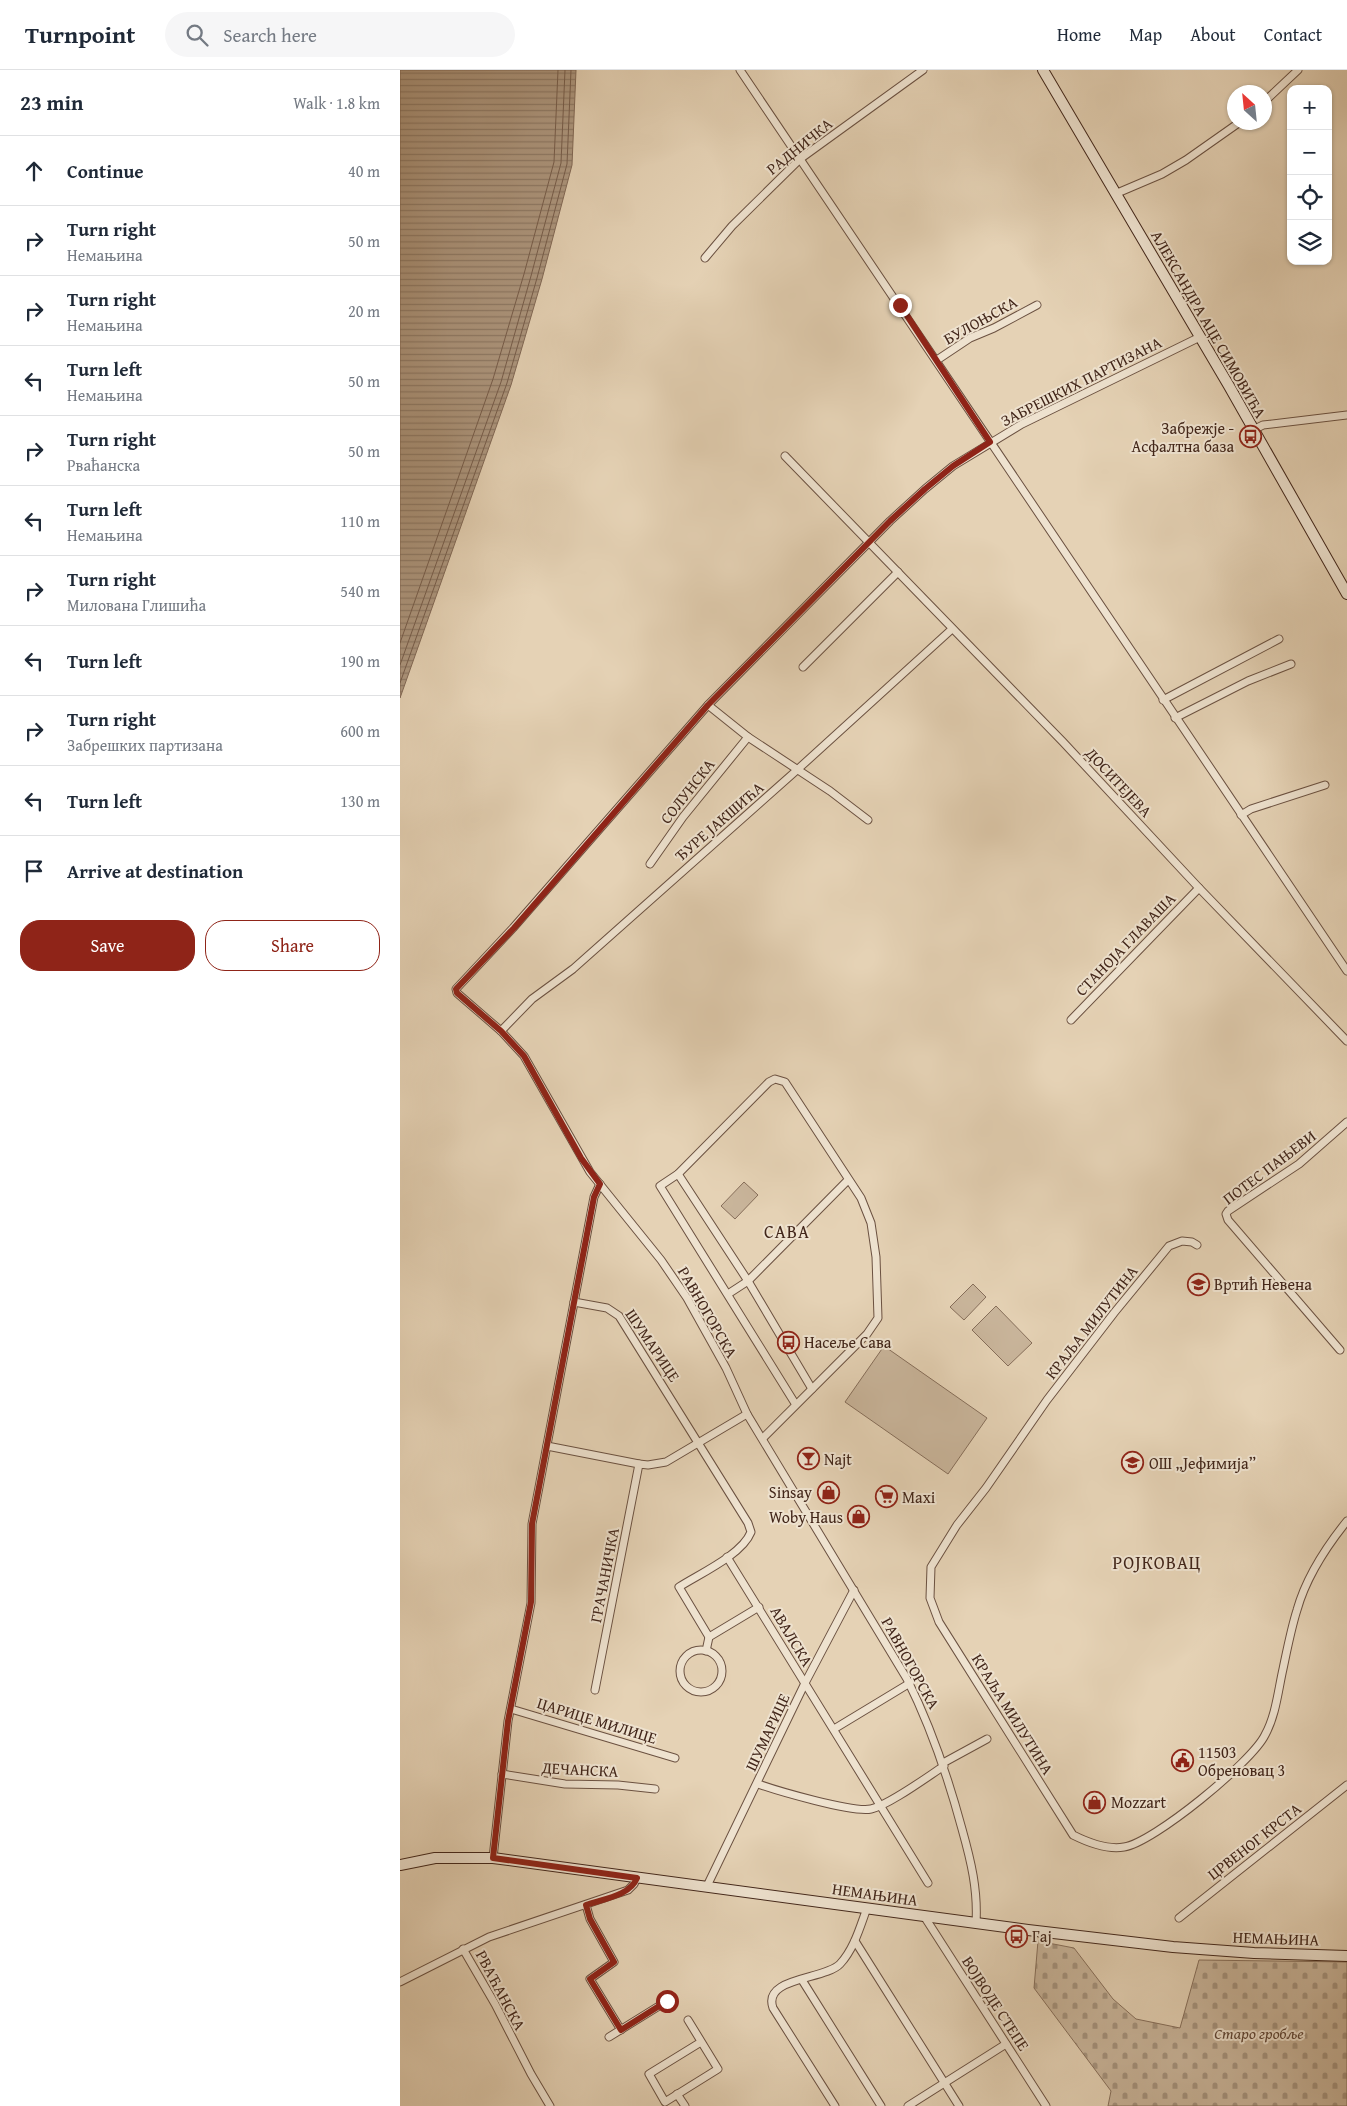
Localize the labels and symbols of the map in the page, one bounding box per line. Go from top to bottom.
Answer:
north arrow [1227,85,1272,130]
street label: РАДНИЧКА [761,112,838,180]
street label: АЛЕКСАНДРА АЦЕ СИМОВИЋА [1145,226,1273,423]
street label: БУЛОЊСКА [939,290,1022,350]
route end [889,294,912,317]
street label: ЗАБРЕШКИХ ПАРТИЗАНА [996,330,1166,432]
place label: Забрежје - Асфалтна база [1132,416,1235,458]
bus stop icon: Забрежје - Асфалтна база [1238,425,1262,449]
street label: ДОСИТЕЈЕВА [1079,741,1158,823]
street label: СОЛУНСКА [654,753,720,829]
street label: ЂУРЕ ЈАКШИЋА [669,775,769,866]
street label: СТАНОЈА ГЛАВАША [1069,887,1181,1001]
street label: ПОТЕС ПАЊЕВИ [1217,1124,1321,1210]
district label: САВА [764,1218,810,1245]
street label: КРАЉА МИЛУТИНА [1039,1260,1143,1384]
street label: РАВНОГОРСКА [672,1262,744,1362]
school or university icon: Вртић Невена [1186,1272,1210,1296]
place label: Вртић Невена [1214,1272,1312,1296]
street label: ШУМАРИЦЕ [620,1304,686,1386]
bus stop icon: Насеље Сава [776,1330,800,1354]
place label: Насеље Сава [804,1330,892,1354]
bar icon: Najt [796,1447,820,1471]
place label: Najt [824,1447,852,1471]
school or university icon: ОШ „Јефимија” [1121,1451,1145,1475]
place label: ОШ „Јефимија” [1149,1451,1256,1475]
place label: Sinsay [769,1480,812,1504]
shop icon: Sinsay [816,1480,840,1504]
supermarket icon: Maxi [874,1485,898,1509]
place label: Maxi [902,1485,936,1509]
place label: Woby Haus [769,1505,843,1529]
shop icon: Woby Haus [847,1505,871,1529]
street label: ГРАЧАНИЧКА [583,1525,625,1625]
district label: РОЈКОВАЦ [1113,1549,1201,1576]
street label: АВАЛСКА [764,1601,820,1671]
street label: РАВНОГОРСКА [876,1613,946,1714]
street label: КРАЉА МИЛУТИНА [966,1649,1060,1779]
street label: ШУМАРИЦЕ [739,1689,795,1775]
street label: ЦАРИЦЕ МИЛИЦЕ [534,1690,660,1750]
place label: 11503 Обреновац 3 [1198,1740,1285,1782]
public building icon: 11503 Обреновац 3 [1170,1749,1194,1773]
street label: ДЕЧАНСКА [540,1755,619,1783]
shop icon: Mozzart [1083,1790,1107,1814]
place label: Mozzart [1111,1790,1166,1814]
street label: ЦРВЕНОГ КРСТА [1202,1796,1306,1885]
street label: НЕМАЊИНА [831,1876,920,1912]
bus stop icon: Гај [1004,1924,1028,1948]
place label: Гај [1032,1924,1052,1948]
street label: НЕМАЊИНА [1232,1924,1320,1952]
street label: РВАЋАНСКА [470,1946,532,2035]
street label: ВОЈВОДЕ СТЕПЕ [956,1951,1036,2055]
route start [656,1990,679,2013]
park label: Старо гробље [1214,2021,1304,2045]

